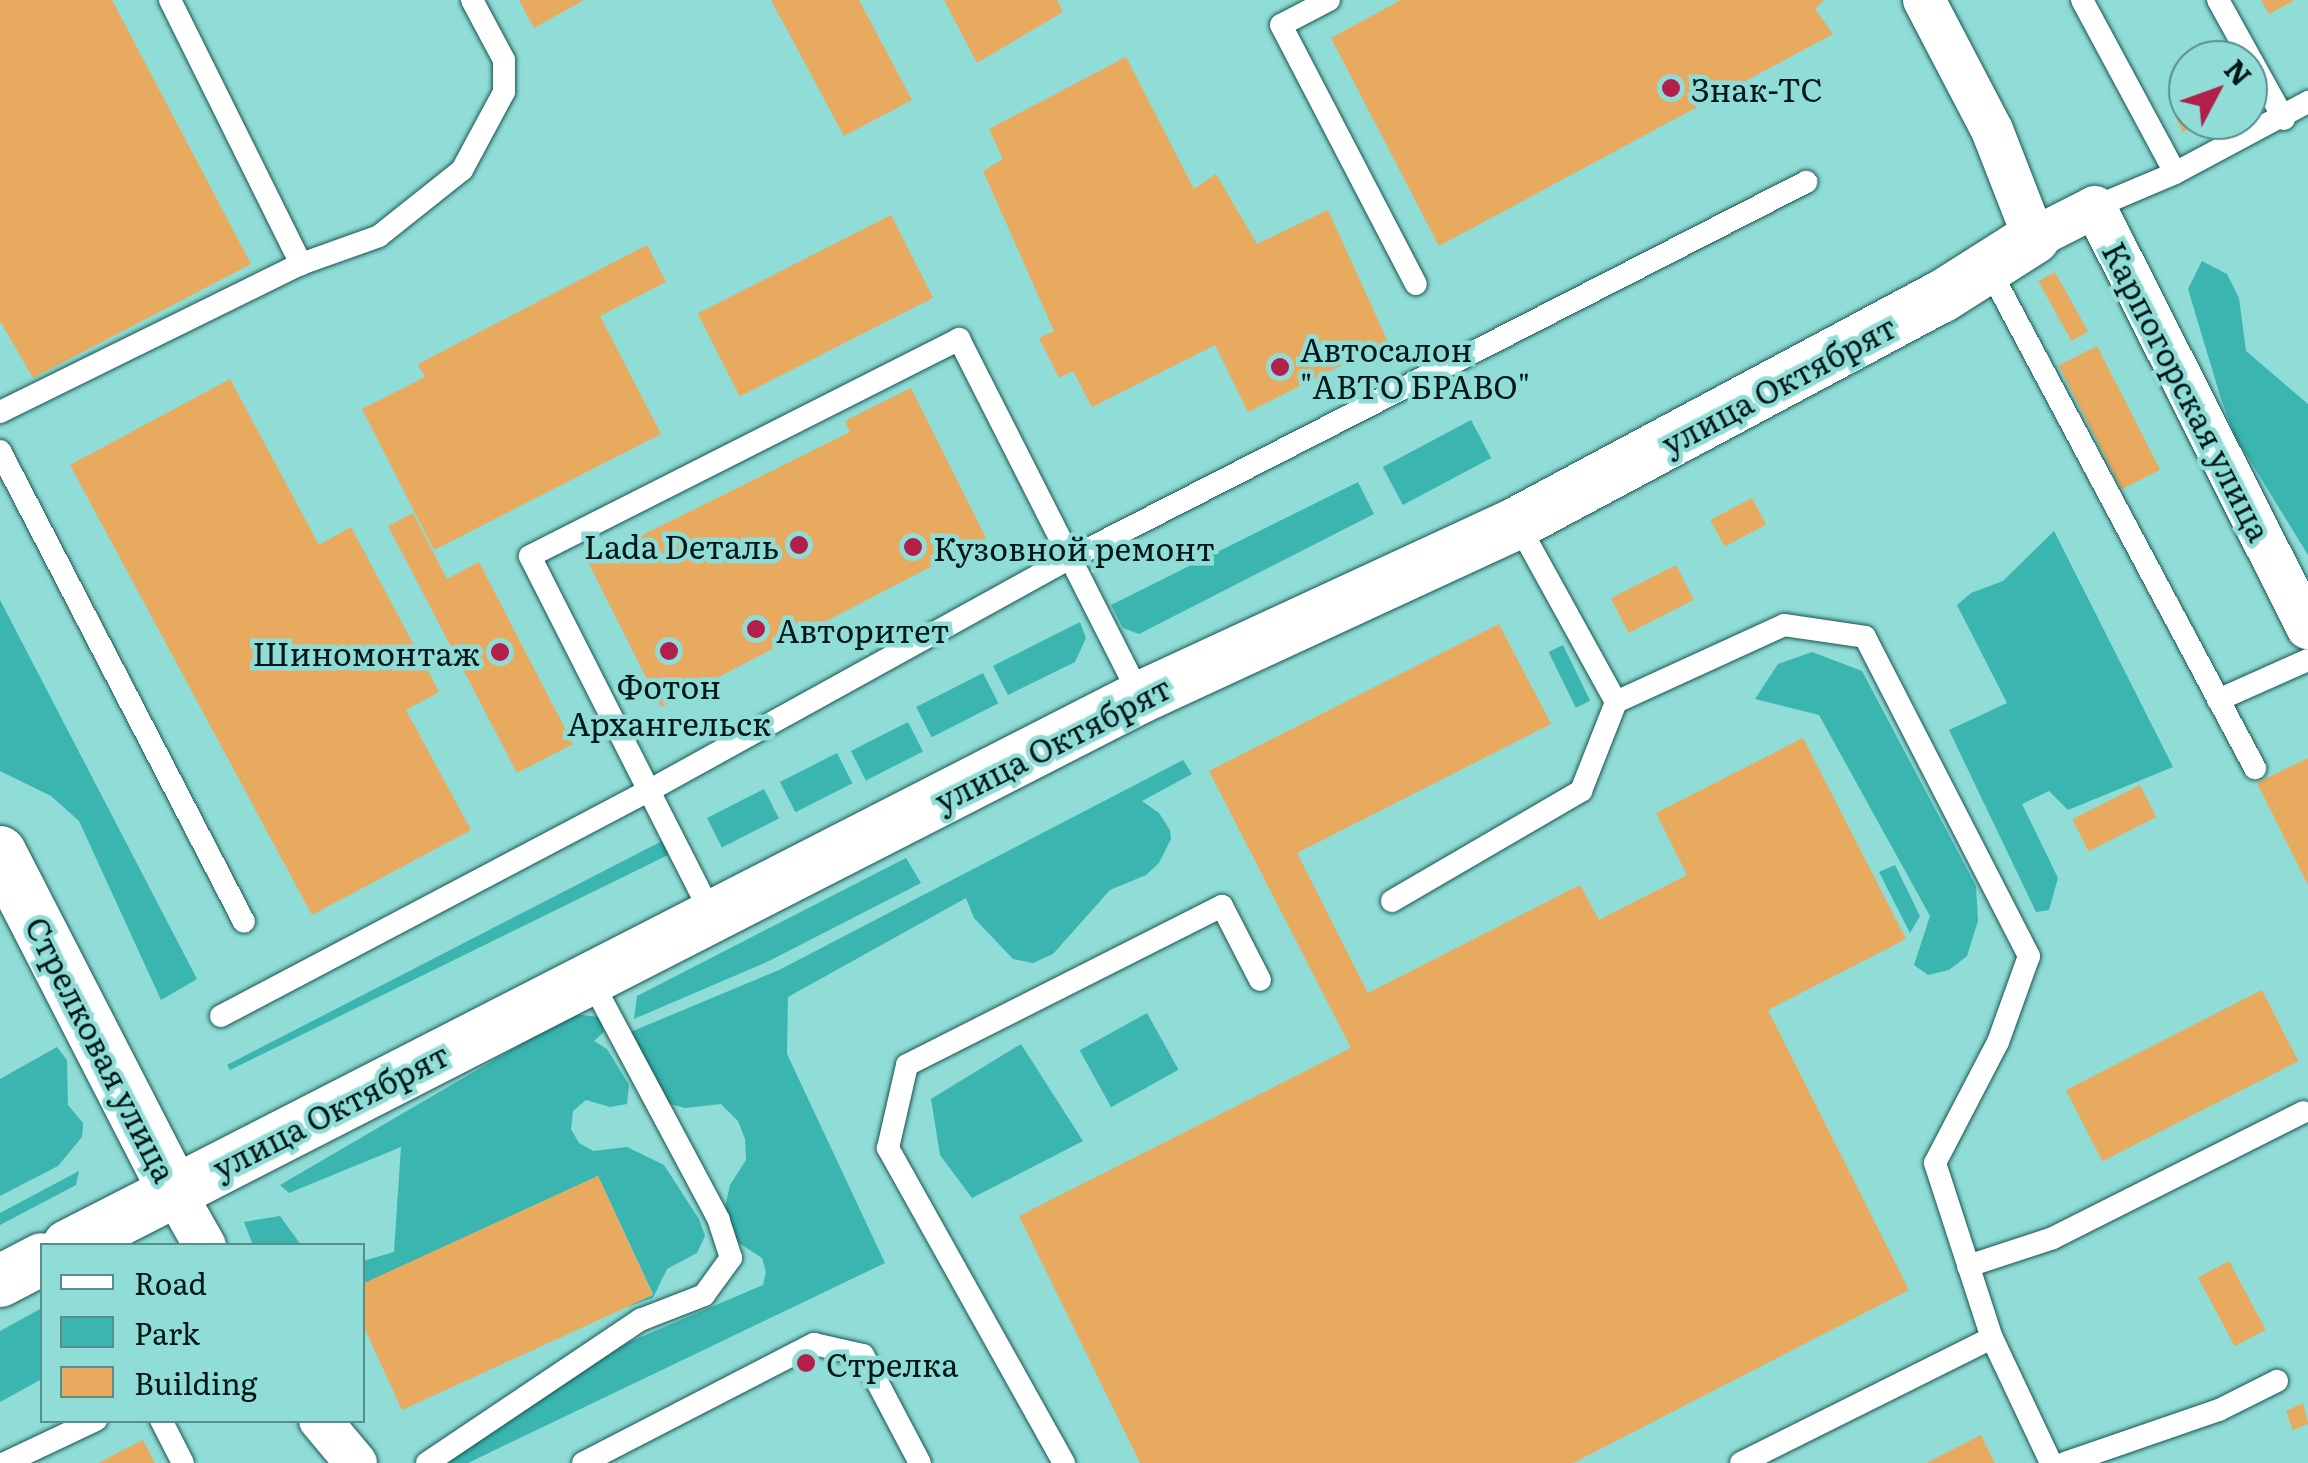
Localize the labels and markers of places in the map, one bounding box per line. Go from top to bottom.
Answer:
place label: Знак-ТС [1691,69,1823,107]
marker: Знак-ТС [1660,77,1682,99]
place label: Автосалон "АВТО БРАВО" [1300,330,1530,405]
marker: Автосалон "АВТО БРАВО" [1269,356,1291,378]
place label: Lada Dеталь [584,526,779,564]
place label: Кузовной ремонт [933,528,1215,566]
marker: Lada Dеталь [788,534,810,556]
marker: Кузовной ремонт [902,536,924,558]
place label: Авторитет [776,610,949,648]
marker: Авторитет [745,618,767,640]
place label: Шиномонтаж [252,633,480,671]
marker: Фотон Архангельск [658,640,680,662]
marker: Шиномонтаж [489,641,511,663]
place label: Фотон Архангельск [567,667,771,742]
place label: Стрелка [826,1344,959,1382]
marker: Стрелка [795,1352,817,1374]

